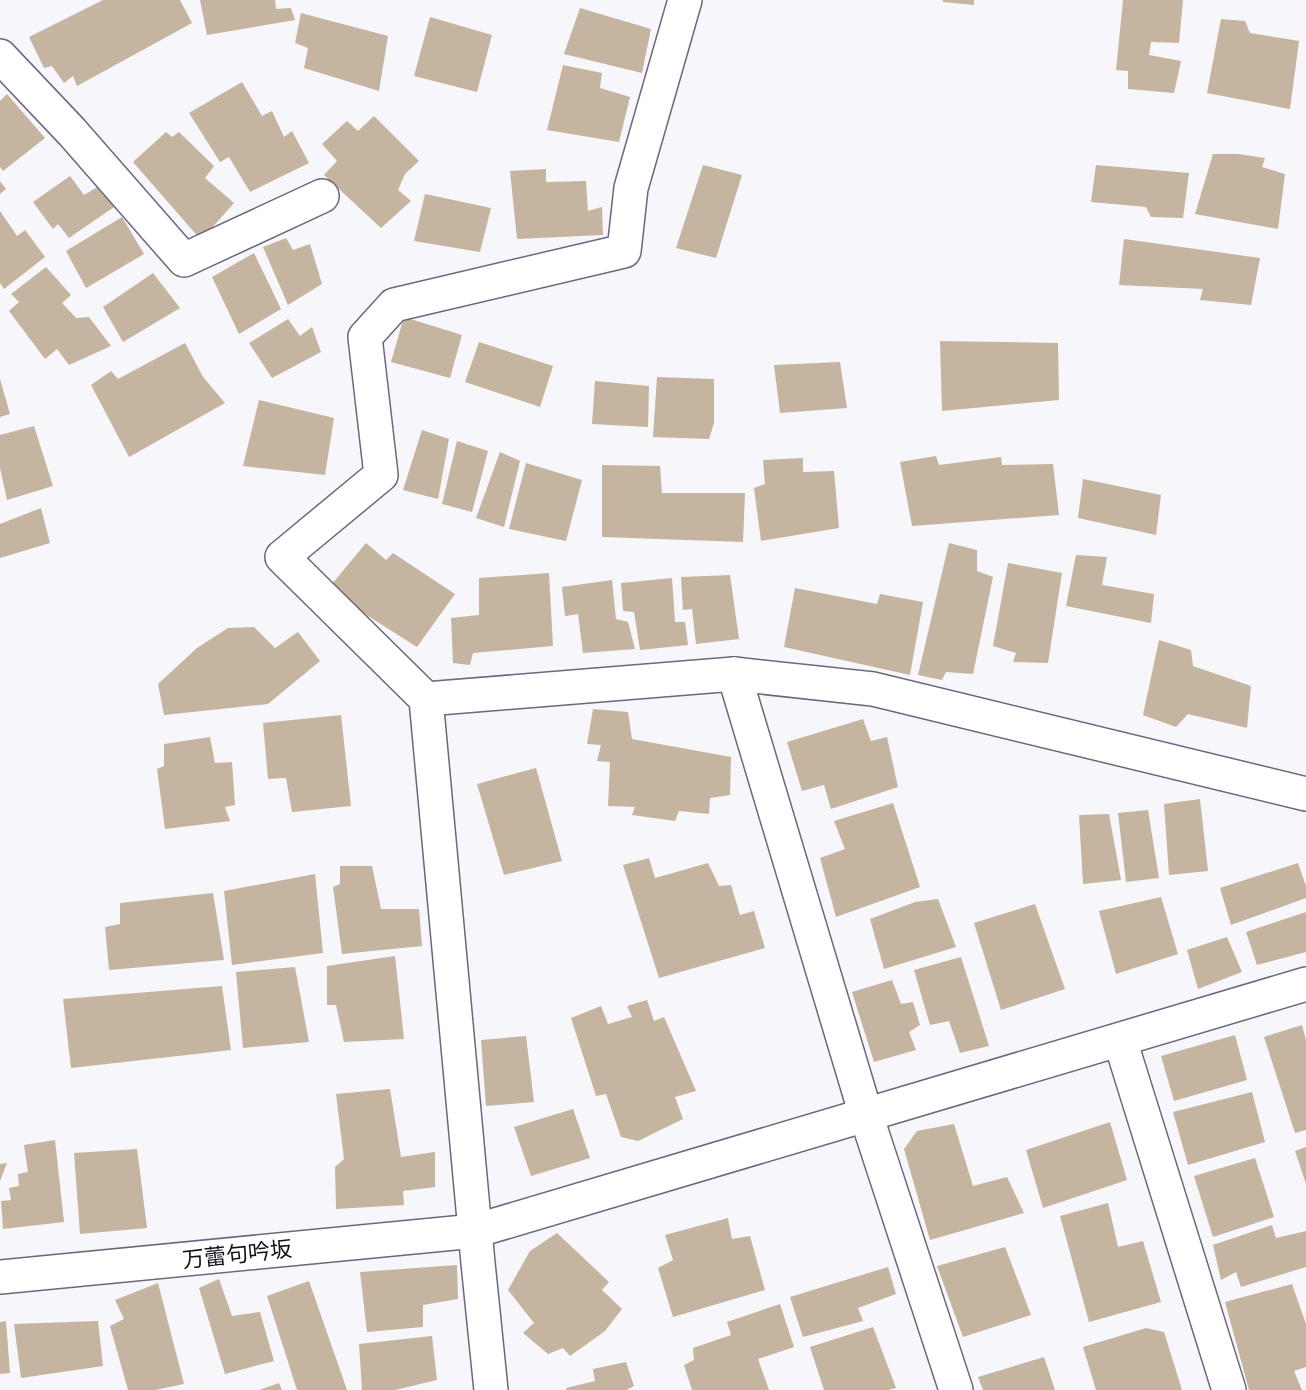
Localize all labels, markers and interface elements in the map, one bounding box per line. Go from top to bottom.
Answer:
street label: 万蕾句吟坂 [181,1234,293,1274]

